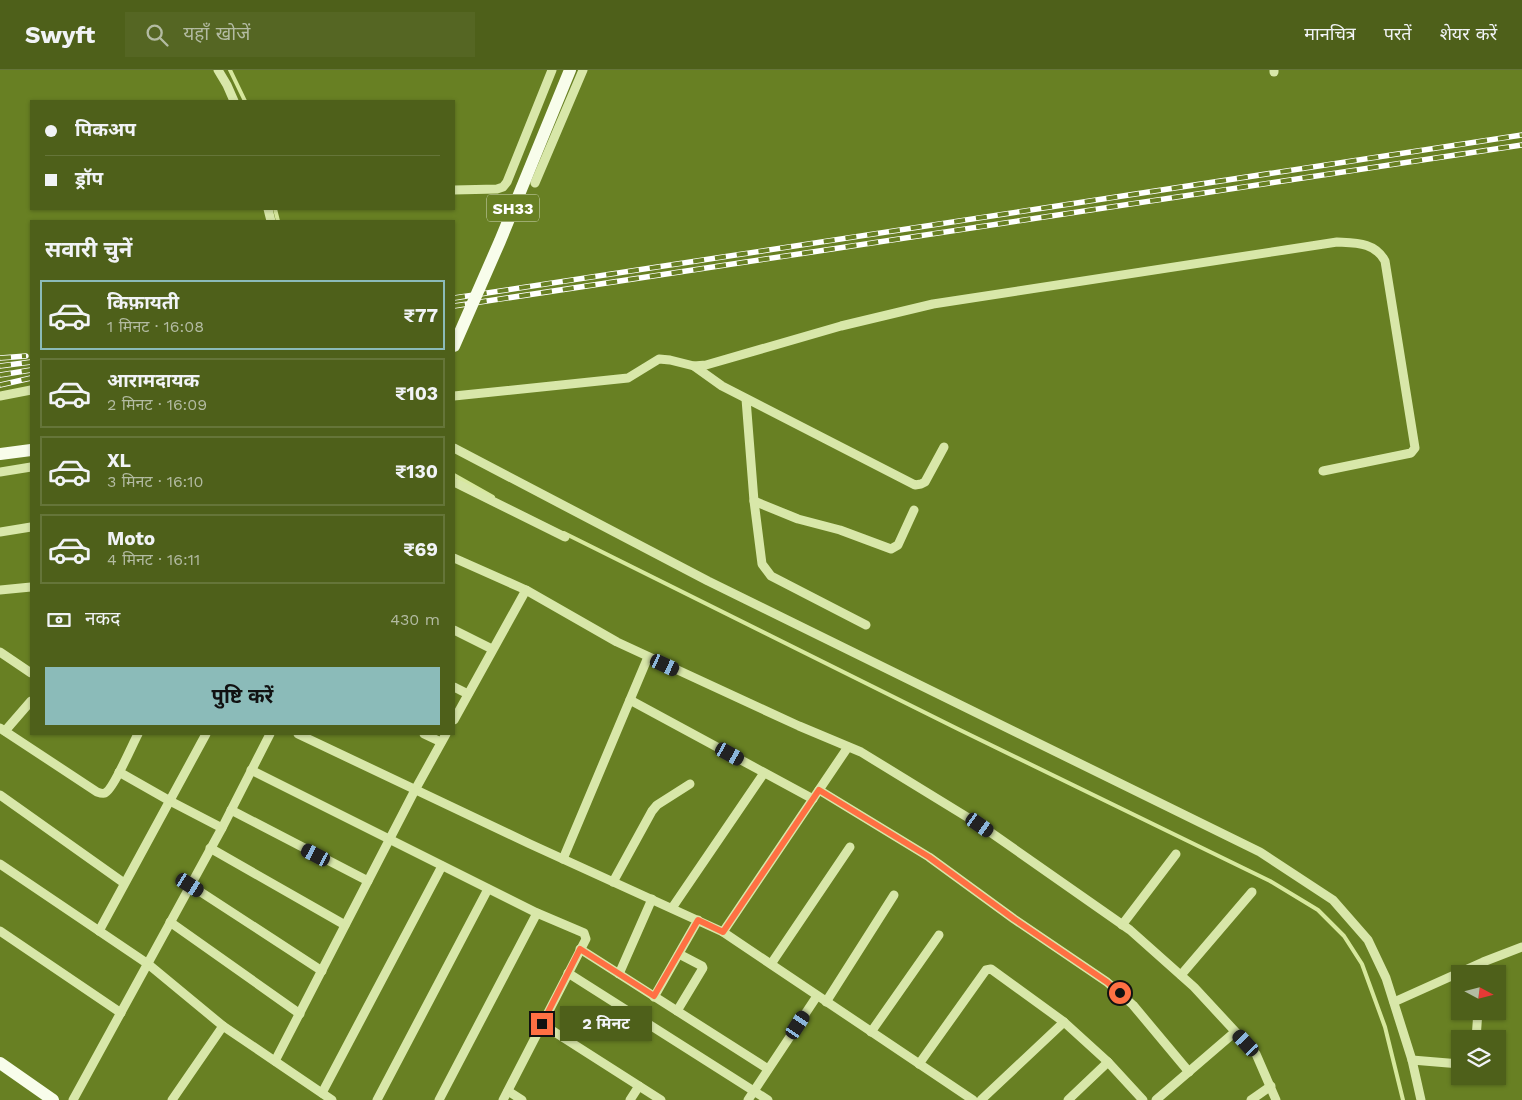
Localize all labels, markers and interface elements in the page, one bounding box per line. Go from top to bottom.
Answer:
search box [125,12,475,57]
text: Swyft [25,21,95,49]
icon: search [143,21,171,49]
text: यहाँ खोजें [183,22,250,45]
text: मानचित्र [1304,23,1356,44]
text: परतें [1384,23,1412,44]
text: शेयर करें [1440,23,1497,44]
text: पिकअप [75,118,136,141]
text: ड्रॉप [75,167,103,190]
road number: SH33 [487,195,539,222]
text: सवारी चुनें [45,237,132,262]
text: किफ़ायती [107,291,179,314]
icon: car [47,293,92,338]
text: ₹77 [403,304,438,327]
text: 1 मिनट · 16:08 [107,317,204,336]
text: आरामदायक [107,369,199,392]
icon: car [47,371,92,416]
text: ₹103 [395,382,438,405]
text: 2 मिनट · 16:09 [107,395,207,414]
icon: car [47,449,92,494]
text: XL [107,449,131,472]
text: ₹130 [395,460,438,483]
text: 3 मिनट · 16:10 [107,472,204,491]
icon: car [47,527,92,572]
text: Moto [107,527,155,550]
text: ₹69 [403,538,438,561]
text: 4 मिनट · 16:11 [107,550,200,569]
icon: cash [45,606,73,634]
text: नकद [85,607,120,630]
text: 430 m [390,610,440,629]
car [648,652,681,678]
button: पुष्टि करें [45,667,440,725]
car [713,740,746,768]
car [963,810,996,840]
car [299,842,332,868]
car [173,871,206,899]
north arrow [1451,965,1506,1020]
map controls [1451,965,1506,1085]
route start [1109,982,1131,1004]
callout: 2 मिनट [560,1006,652,1042]
car [783,1008,812,1042]
route end [531,1013,553,1035]
text: 2 मिनट [582,1014,630,1033]
car [1230,1027,1261,1059]
button: layers [1451,1030,1506,1085]

